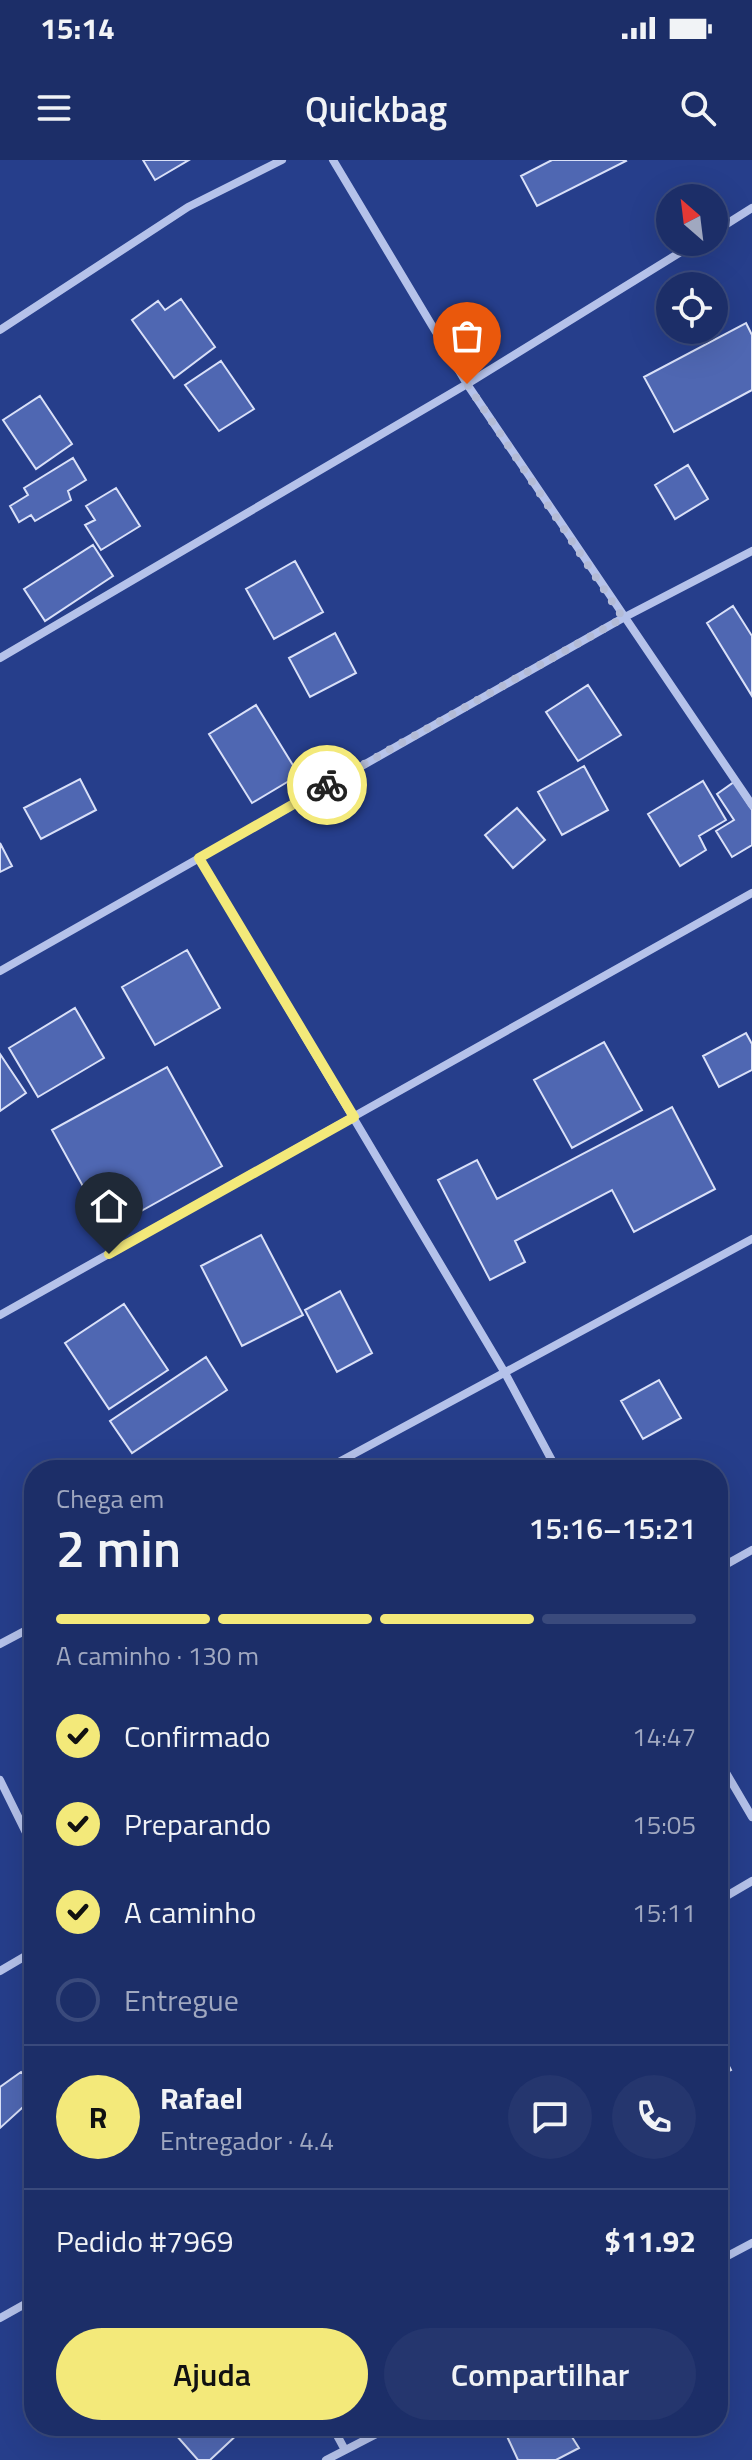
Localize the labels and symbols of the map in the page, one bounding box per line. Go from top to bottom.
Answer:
north arrow [656,184,728,256]
pin [433,302,501,384]
courier [287,745,367,825]
pin [75,1172,143,1254]

